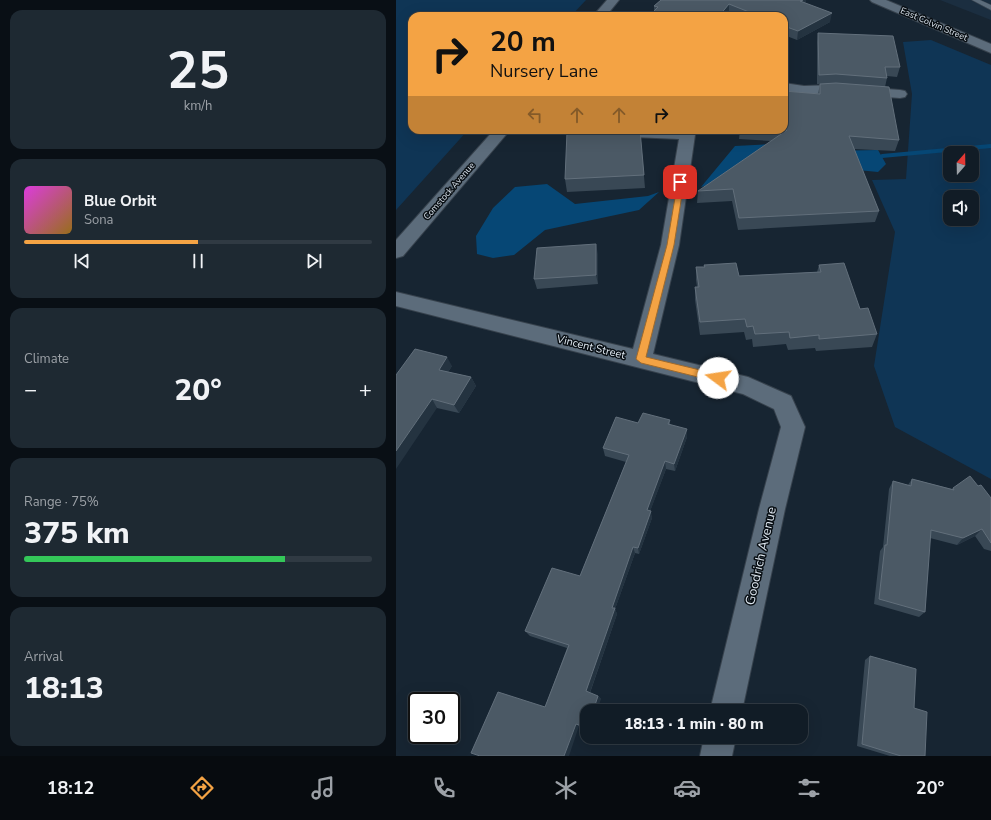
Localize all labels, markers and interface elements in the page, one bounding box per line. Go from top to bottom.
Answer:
street label: East Colvin Street [899,4,970,44]
text: 20 m [490,23,556,61]
icon: right [424,28,476,80]
text: 25 [167,35,229,106]
text: Nursery Lane [490,59,598,83]
text: km/h [184,97,212,115]
icon: left [524,104,546,126]
icon: ahead [566,104,588,126]
icon: ahead [608,104,630,126]
icon: right [650,104,672,126]
north arrow [943,146,979,182]
map controls [943,146,979,226]
street label: Comstock Avenue [421,160,477,222]
pin [663,165,697,199]
icon: arrive [669,171,691,193]
button: sound [943,190,979,226]
text: Blue Orbit [84,191,156,211]
text: Sona [84,211,114,229]
icon: previous [71,250,93,272]
icon: pause [187,250,209,272]
icon: next [303,250,325,272]
street label: Vincent Street [554,331,627,363]
text: Climate [24,350,69,368]
position arrow [697,357,739,399]
text: 20° [174,370,222,411]
text: − [24,375,37,405]
text: + [359,375,372,405]
text: Range · 75% [24,493,99,511]
street label: Goodrich Avenue [741,505,781,607]
text: 375 km [24,513,130,554]
text: Arrival [24,648,63,666]
text: 18:13 [24,668,104,709]
speed limit sign: 30 [408,692,460,744]
text: 18:13 · 1 min · 80 m [624,714,764,734]
icon: directions [188,774,216,802]
icon: music [309,774,337,802]
icon: phone [430,774,458,802]
icon: climate [552,774,580,802]
icon: car [673,774,701,802]
icon: filters [795,774,823,802]
text: 18:12 [47,776,94,800]
text: 20° [916,776,944,800]

